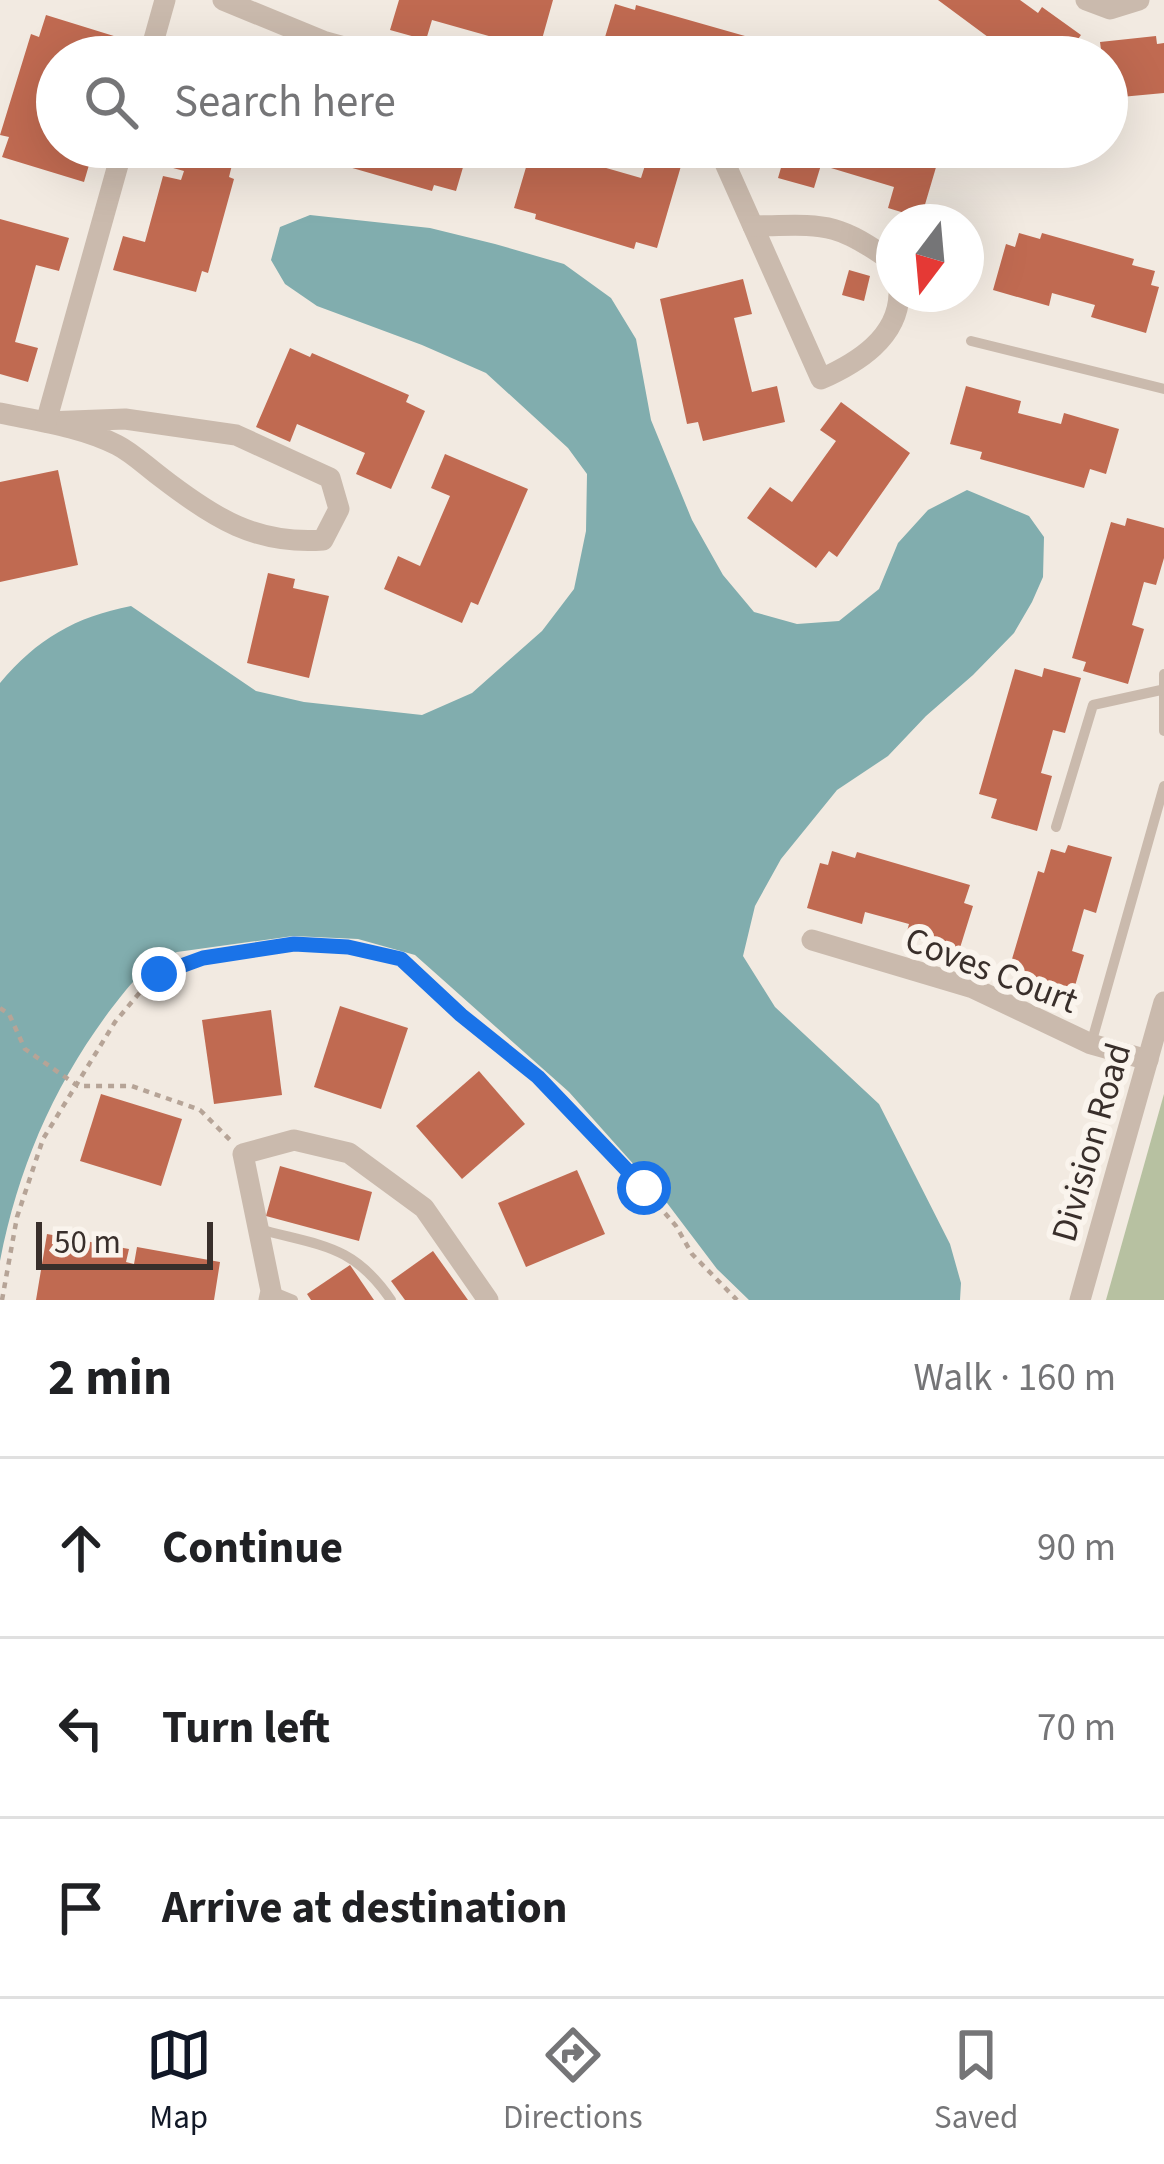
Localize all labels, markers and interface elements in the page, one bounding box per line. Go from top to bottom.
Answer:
search box [36,36,1128,168]
icon: search [78,69,144,135]
text: Search here [174,70,396,134]
north arrow [876,204,984,312]
street label: Coves Court [898,914,1085,1027]
route end [132,947,186,1001]
street label: Division Road [1039,1037,1144,1248]
route start [617,1161,671,1215]
scale bar [36,1216,213,1269]
text: 50 m [54,1219,121,1266]
text: 2 min [48,1342,172,1414]
text: Walk · 160 m [913,1350,1116,1406]
icon: ahead [48,1515,114,1581]
text: Continue [162,1516,343,1580]
text: 90 m [1037,1520,1116,1576]
icon: left [48,1695,114,1761]
text: Turn left [162,1696,330,1760]
text: 70 m [1037,1700,1116,1756]
icon: arrive [48,1875,114,1941]
text: Arrive at destination [162,1876,567,1940]
tab: Map [146,2022,212,2141]
tab: Directions [503,2022,643,2141]
tab: Saved [934,2022,1018,2141]

